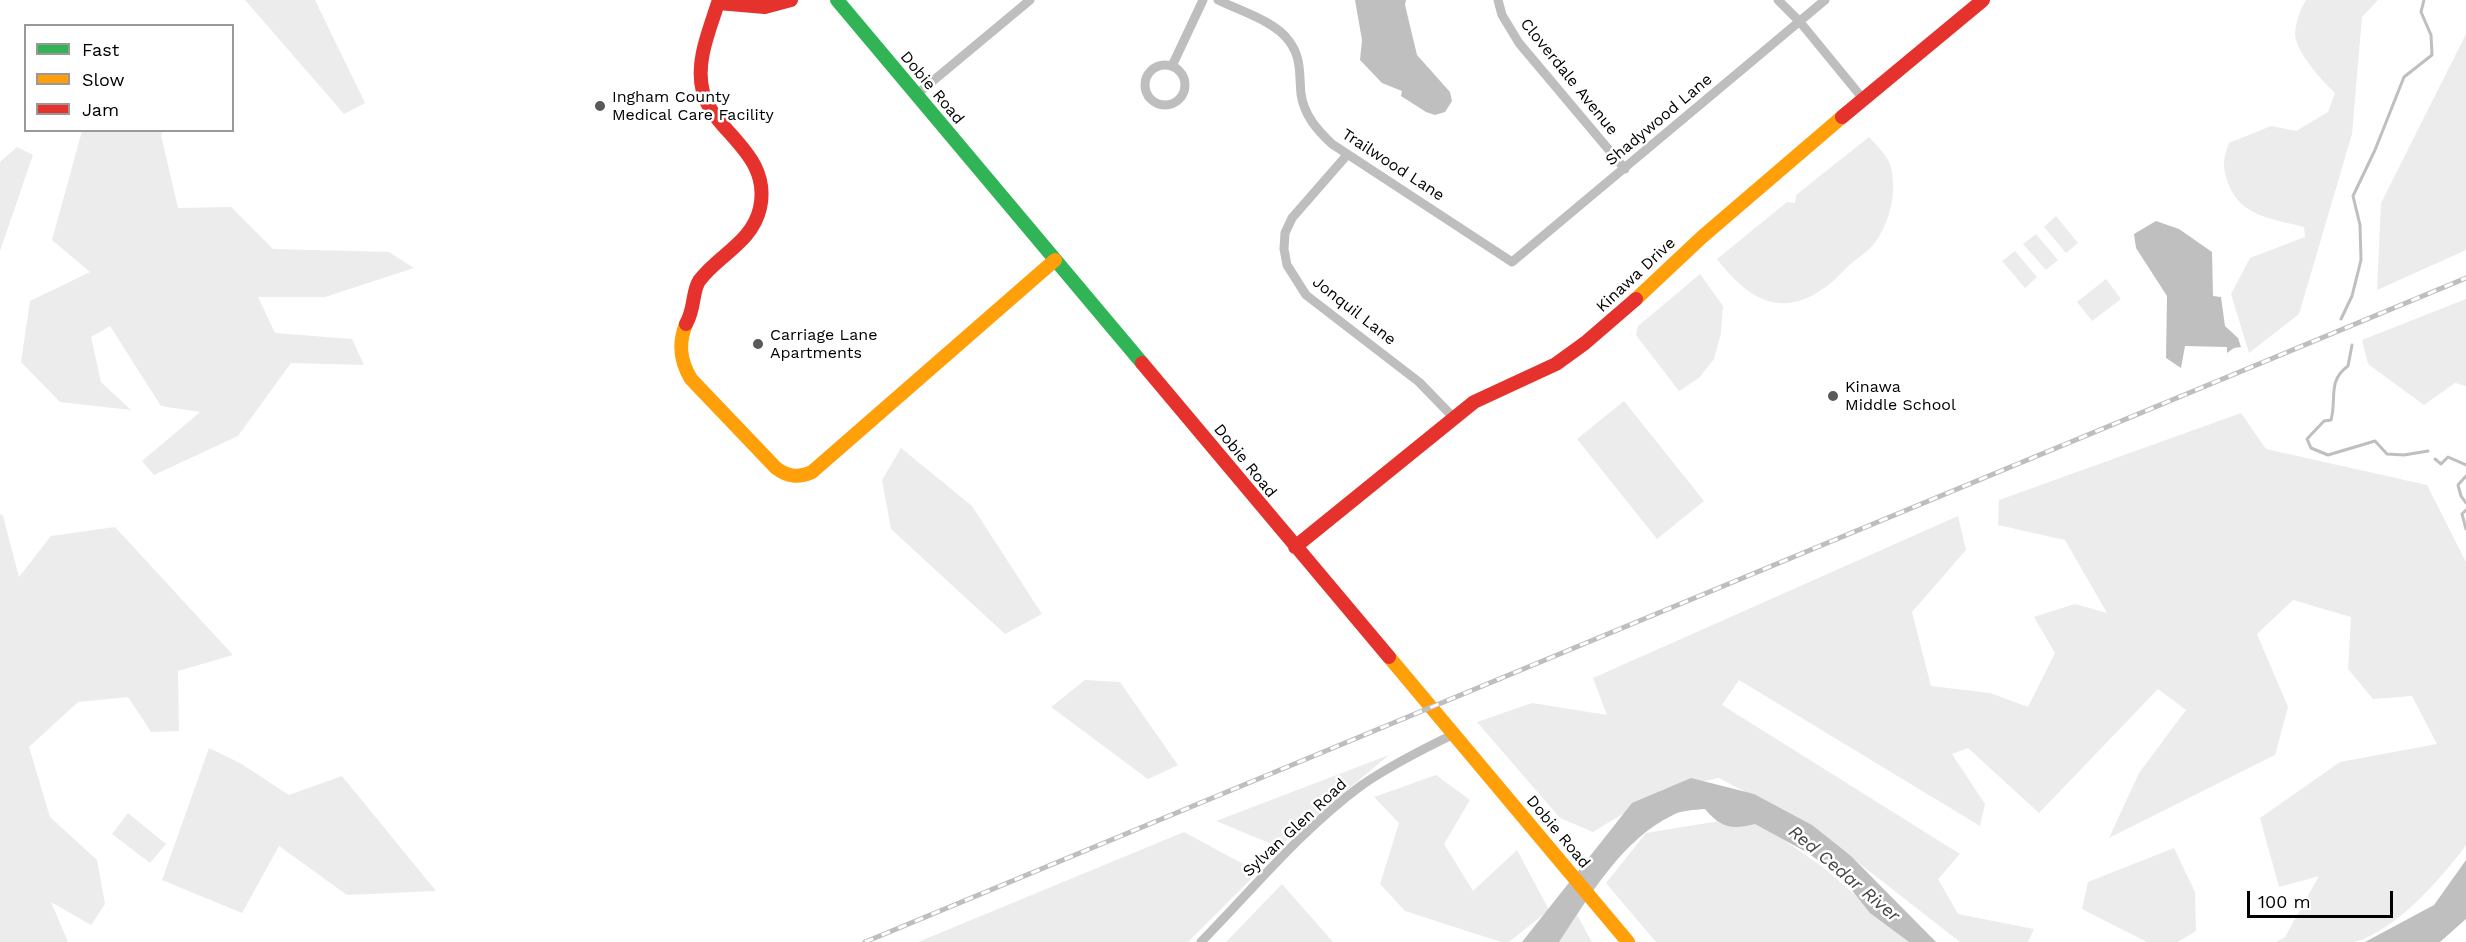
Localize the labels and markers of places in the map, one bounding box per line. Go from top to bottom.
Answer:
place label: Ingham County Medical Care Facility [612,87,774,125]
marker: Ingham County Medical Care Facility [593,99,607,113]
place label: Carriage Lane Apartments [770,325,877,363]
marker: Carriage Lane Apartments [751,337,765,351]
place label: Kinawa Middle School [1845,377,1956,415]
marker: Kinawa Middle School [1826,389,1840,403]

